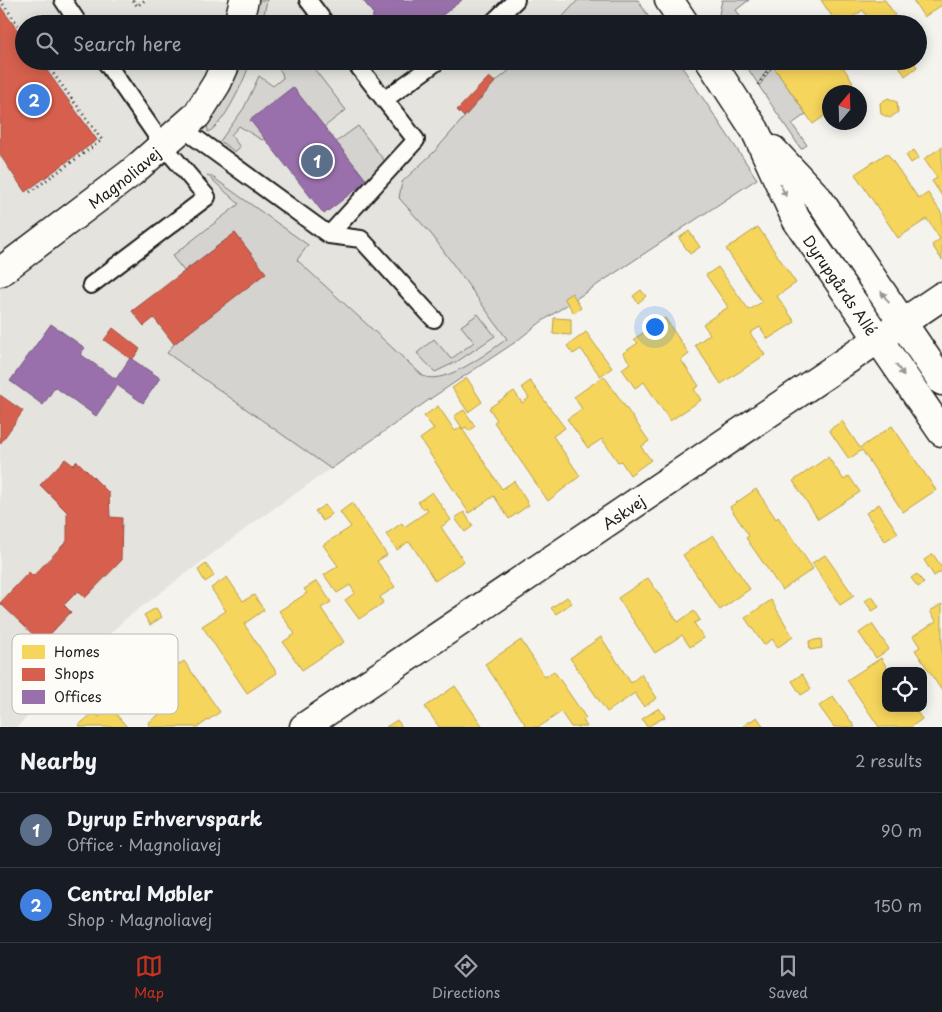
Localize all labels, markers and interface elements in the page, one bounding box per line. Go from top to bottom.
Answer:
search box [15,15,927,70]
icon: search [33,29,61,57]
text: Search here [73,29,182,57]
pin: 2 [18,81,50,119]
north arrow [822,85,867,130]
street label: Magnoliavej [83,141,165,213]
pin: 1 [301,142,333,180]
one-way arrow [779,183,787,197]
street label: Dyrupgårds Allé [798,230,884,340]
one-way arrow [880,290,890,304]
your location [642,314,668,340]
one-way arrow [895,363,905,377]
street label: Askvej [597,489,649,534]
legend [12,634,178,714]
text: Homes [54,641,100,662]
text: Shops [54,663,94,684]
map controls [882,667,927,712]
button: locate [882,667,927,712]
text: Offices [54,686,101,707]
text: Nearby [20,744,97,776]
text: 2 results [855,748,922,772]
text: Dyrup Erhvervspark [67,804,262,832]
text: 1 [32,818,40,842]
text: 90 m [881,818,922,842]
text: Office · Magnoliavej [67,832,221,856]
text: Central Møbler [67,879,213,907]
text: 2 [30,893,42,917]
text: 150 m [874,893,922,917]
text: Shop · Magnoliavej [67,907,212,931]
tab: Map [134,952,164,1003]
tab: Directions [432,952,500,1003]
tab: Saved [768,952,808,1003]

